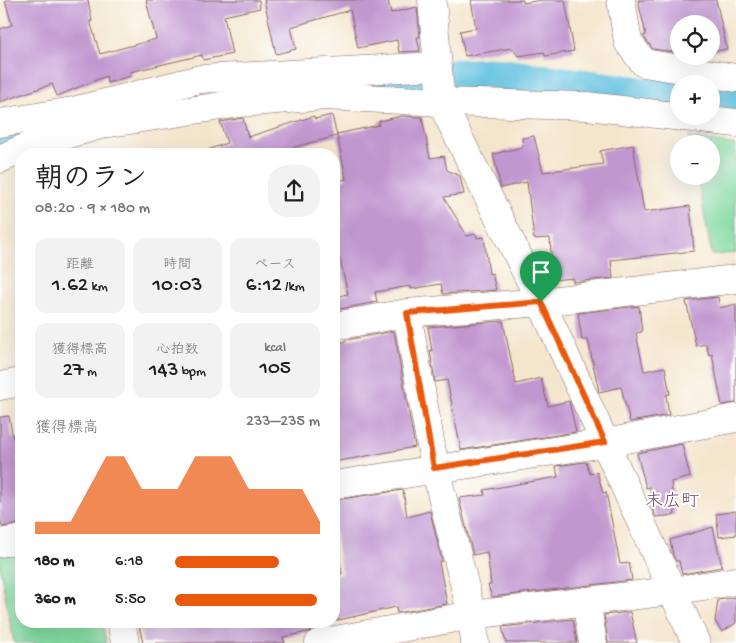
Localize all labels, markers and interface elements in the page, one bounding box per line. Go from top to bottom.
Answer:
map controls [670,15,720,185]
button: locate [670,15,720,65]
button: + [670,75,720,125]
button: − [670,135,720,185]
text: 朝のラン [35,164,147,197]
button: share [268,165,320,217]
text: 08:20 · 9 × 180 m [35,200,150,219]
pin [520,251,562,302]
text: 距離 [66,257,94,274]
text: 時間 [163,257,191,274]
text: ペース [255,257,296,274]
icon: arrive [527,258,555,286]
text: 1.62 [52,274,88,299]
text: 10:03 [153,274,202,299]
text: 6:12 [246,274,282,299]
text: km [88,279,108,296]
text: /km [282,279,305,296]
text: kcal [264,340,286,357]
text: 獲得標高 [52,342,108,359]
text: 心拍数 [156,342,198,359]
text: 105 [259,357,291,382]
text: 27 [63,359,84,384]
text: 143 [149,359,178,384]
text: m [84,364,97,381]
text: bpm [178,364,206,381]
text: 233–235 m [246,413,320,432]
text: 獲得標高 [35,420,99,439]
district label: 末広町 [645,491,699,513]
text: 180 m [35,553,74,572]
text: 6:18 [115,553,143,572]
text: 360 m [35,591,76,610]
text: 5:50 [115,591,146,610]

